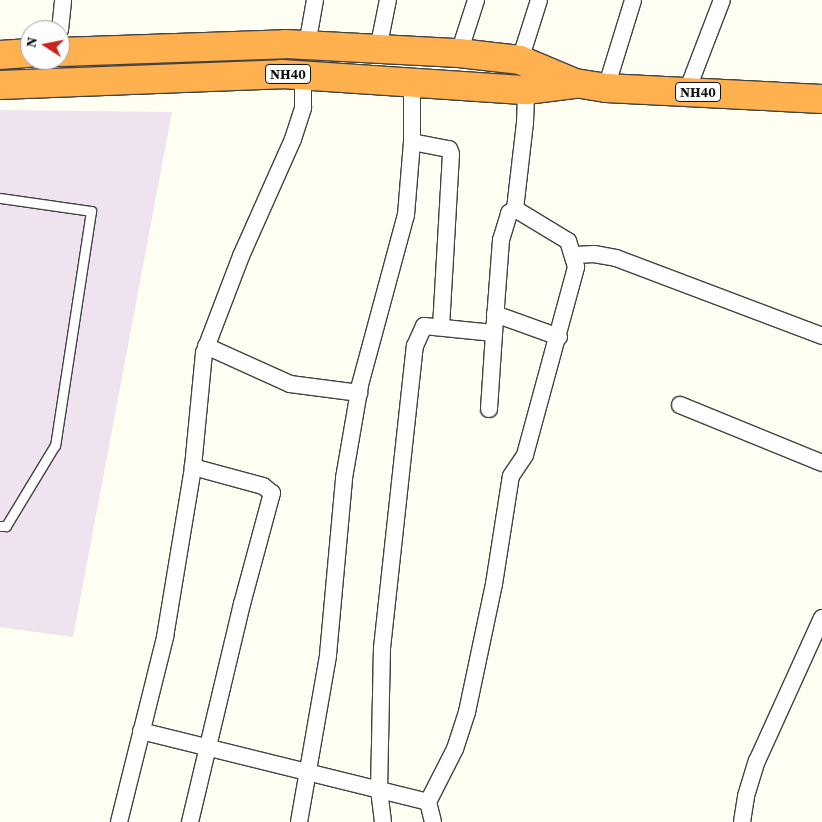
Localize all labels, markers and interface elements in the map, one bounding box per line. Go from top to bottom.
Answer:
north arrow [20,20,70,70]
text: N [20,35,42,49]
road number: NH40 [264,62,312,86]
road number: NH40 [674,80,722,104]

